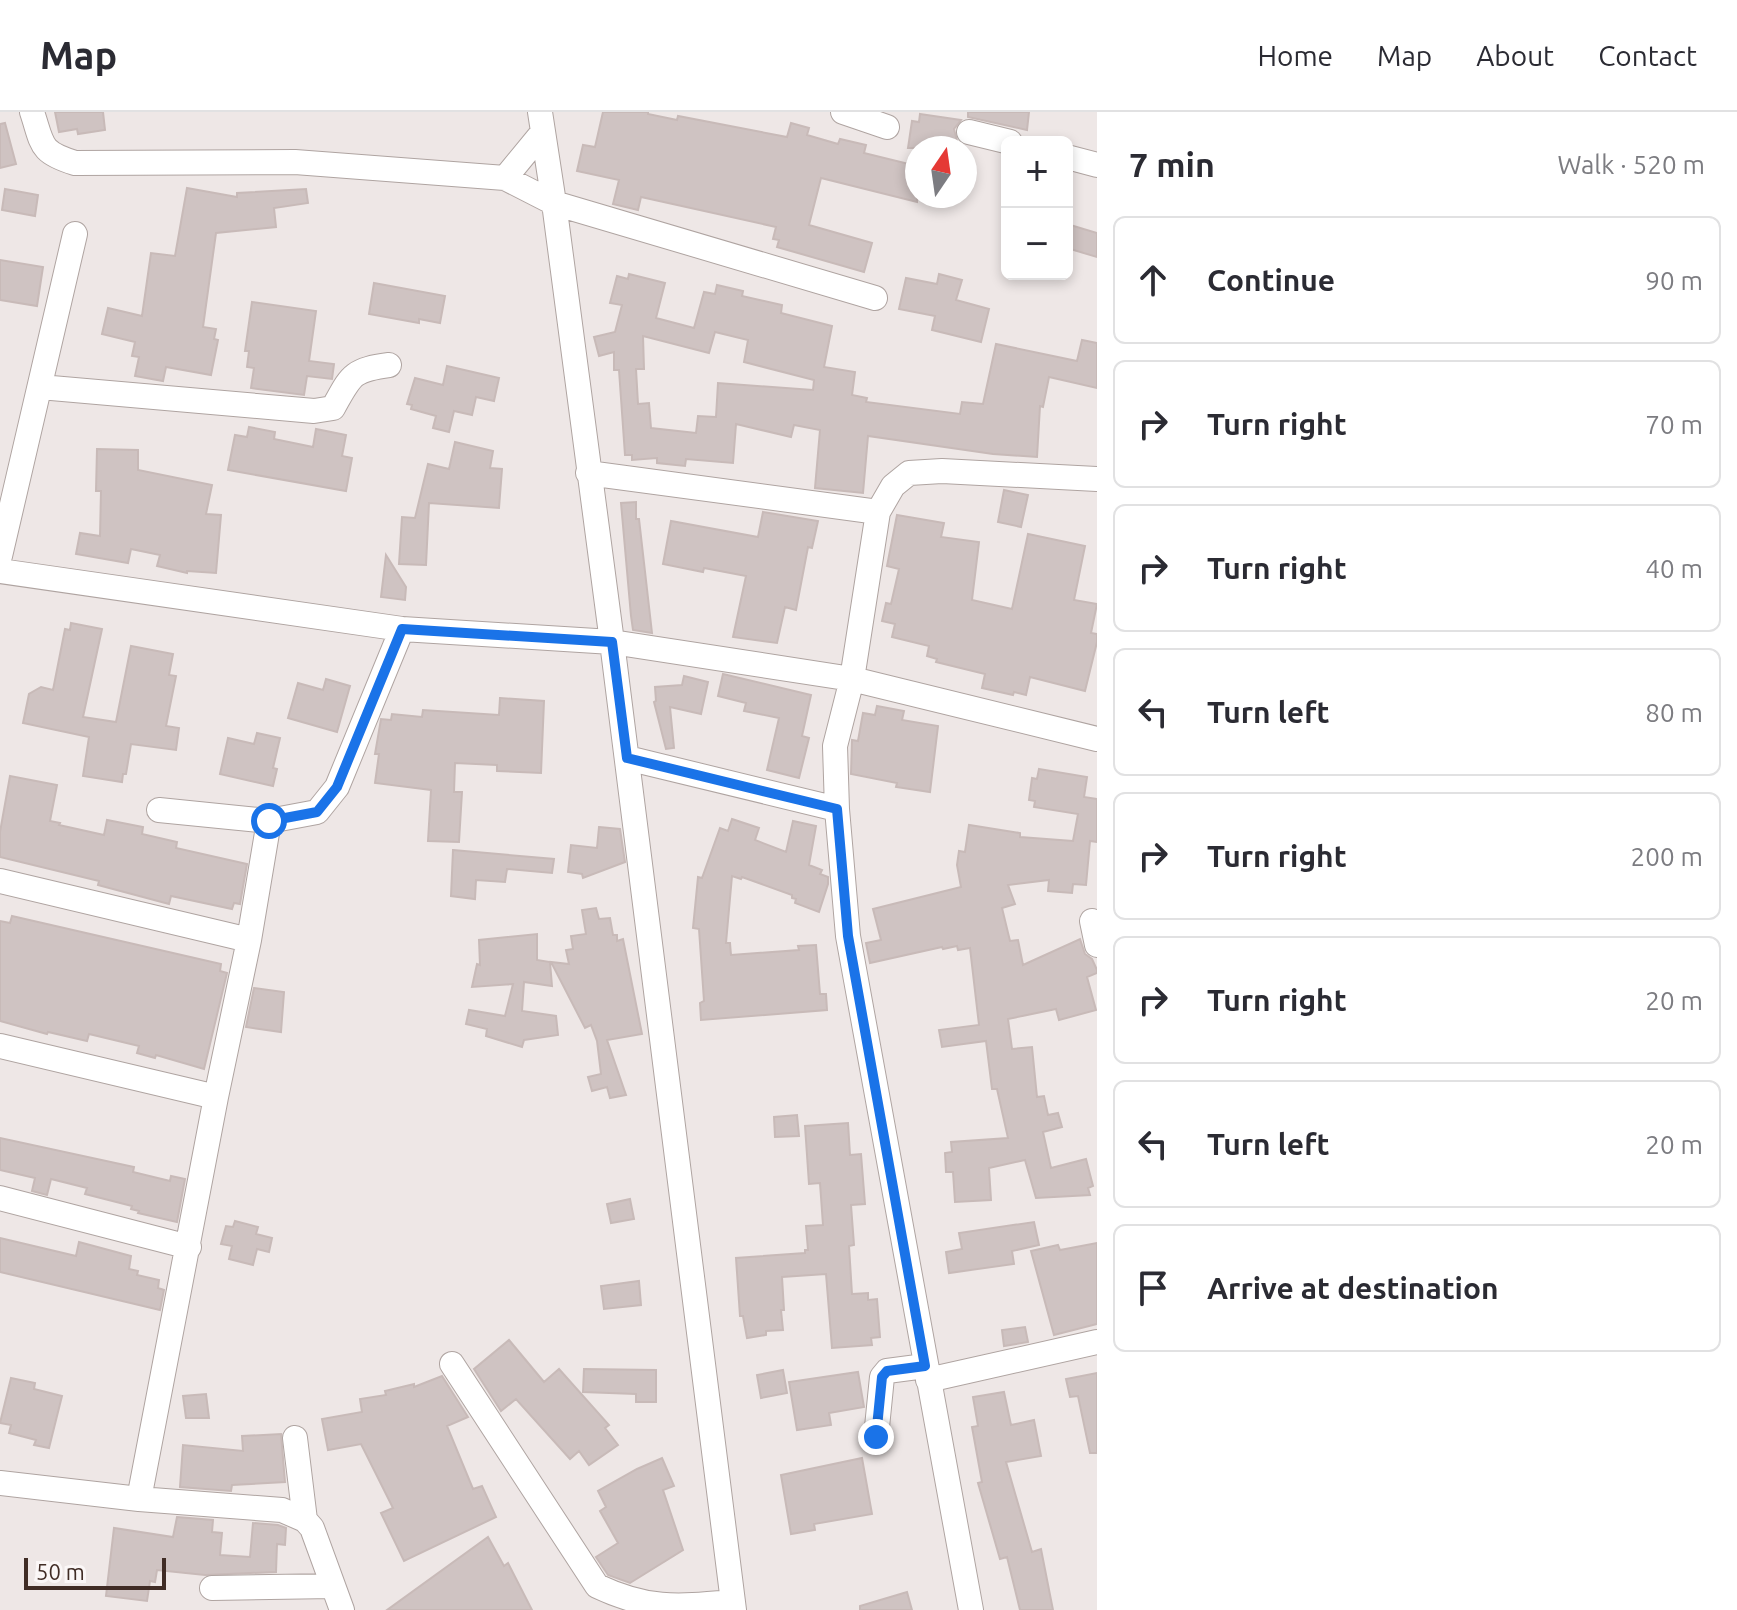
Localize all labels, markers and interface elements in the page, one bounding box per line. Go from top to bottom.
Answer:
text: Map [40,34,117,76]
text: Home [1258,40,1333,71]
text: Map [1377,40,1432,71]
text: About [1476,40,1554,71]
text: Contact [1598,40,1697,71]
north arrow [905,136,977,208]
map controls [1001,136,1073,280]
button: + [1001,136,1073,208]
text: 7 min [1129,145,1215,183]
text: Walk · 520 m [1557,150,1705,179]
button: − [1001,208,1073,280]
icon: ahead [1131,258,1175,302]
text: Continue [1207,263,1335,297]
text: 90 m [1645,266,1703,295]
icon: right [1131,402,1175,446]
text: Turn right [1207,407,1347,441]
text: 70 m [1645,410,1703,439]
icon: right [1131,546,1175,590]
text: Turn right [1207,551,1347,585]
text: 40 m [1645,554,1703,583]
icon: left [1131,690,1175,734]
text: Turn left [1207,695,1329,729]
text: 80 m [1645,698,1703,727]
route start [251,803,287,839]
icon: right [1131,834,1175,878]
text: Turn right [1207,839,1347,873]
text: 200 m [1631,842,1703,871]
icon: right [1131,978,1175,1022]
text: Turn right [1207,983,1347,1017]
text: 20 m [1645,986,1703,1015]
icon: left [1131,1122,1175,1166]
text: Turn left [1207,1127,1329,1161]
text: 20 m [1645,1130,1703,1159]
icon: arrive [1131,1266,1175,1310]
text: Arrive at destination [1207,1271,1499,1305]
route end [858,1419,894,1455]
scale bar [24,1554,166,1590]
text: 50 m [36,1559,85,1584]

